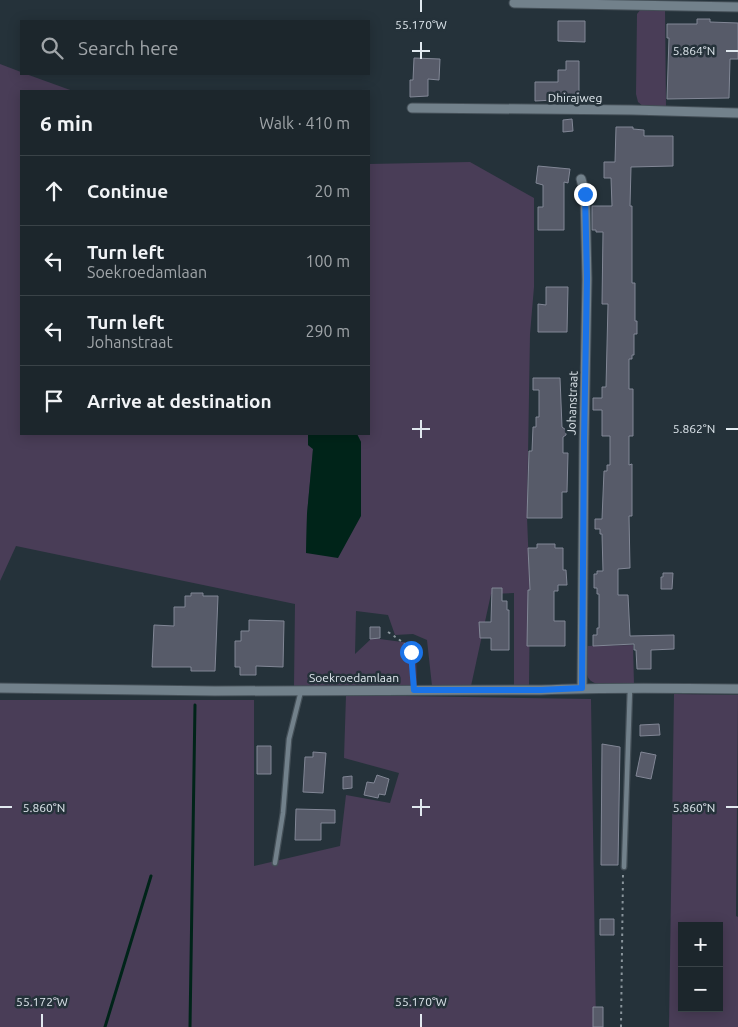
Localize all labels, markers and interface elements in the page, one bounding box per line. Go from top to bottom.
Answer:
text: 55.170°W [395,18,447,31]
search box [20,20,370,75]
icon: search [38,34,66,62]
text: Search here [78,37,178,59]
text: 5.864°N [673,44,715,57]
street label: Dhirajweg [548,91,602,104]
text: 6 min [40,111,93,135]
text: Walk · 410 m [259,114,350,132]
icon: ahead [40,177,68,205]
text: Continue [87,180,168,202]
text: 20 m [314,182,350,200]
route end [574,183,597,206]
text: Turn left [87,241,165,263]
icon: left [40,247,68,275]
text: 100 m [305,252,350,270]
text: Soekroedamlaan [87,263,207,281]
text: Turn left [87,311,165,333]
icon: left [40,317,68,345]
text: 290 m [305,322,350,340]
text: Johanstraat [87,333,173,351]
street label: Johanstraat [564,370,580,435]
icon: arrive [40,387,68,415]
text: Arrive at destination [87,390,272,412]
text: 5.862°N [673,422,715,435]
route start [400,641,423,664]
street label: Soekroedamlaan [309,671,399,684]
text: 5.860°N [23,801,65,814]
text: 5.860°N [673,801,715,814]
map controls [678,922,723,1012]
button: + [678,922,723,967]
button: − [678,967,723,1012]
text: 55.172°W [16,995,68,1008]
text: 55.170°W [395,995,447,1008]

